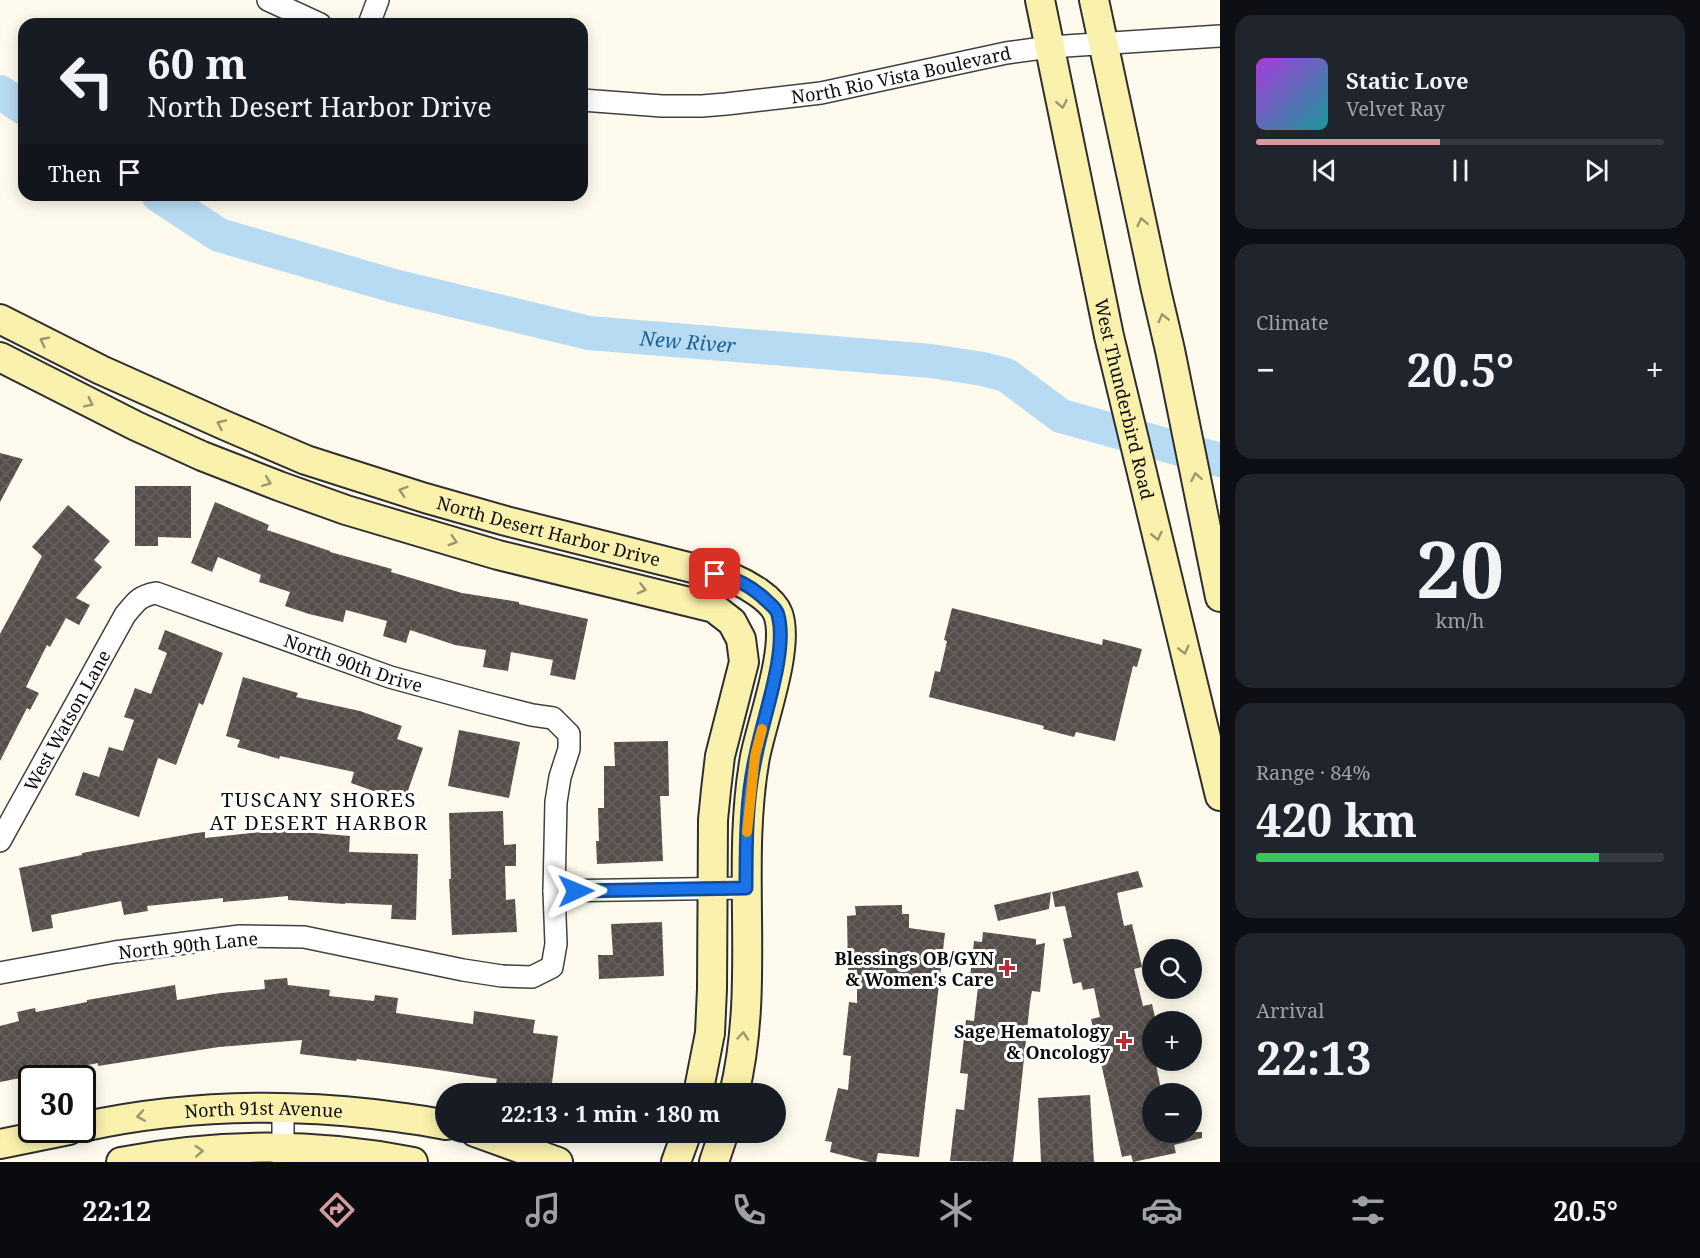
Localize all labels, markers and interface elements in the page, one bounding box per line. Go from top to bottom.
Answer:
text: 60 m [147,34,247,91]
street label: North Rio Vista Boulevard [790,40,1013,108]
icon: left [48,42,126,120]
text: Static Love [1346,65,1469,95]
text: North Desert Harbor Drive [147,88,492,125]
text: Velvet Ray [1346,95,1445,122]
one-way arrow [1055,99,1068,109]
icon: previous [1308,154,1341,187]
icon: pause [1444,154,1477,187]
icon: next [1580,154,1613,187]
icon: arrive [113,156,146,189]
text: Then [48,158,101,188]
one-way arrow [1136,217,1149,227]
street label: West Thunderbird Road [1090,296,1160,502]
text: Climate [1256,309,1329,336]
one-way arrow [1157,313,1170,323]
water label: New River [638,324,737,359]
one-way arrow [40,337,51,348]
text: 20.5° [1407,339,1514,400]
text: − [1256,347,1275,392]
text: + [1646,347,1664,392]
one-way arrow [83,396,94,407]
one-way arrow [216,419,227,431]
one-way arrow [1190,473,1203,483]
one-way arrow [262,474,272,487]
one-way arrow [398,486,409,498]
street label: North Desert Harbor Drive [434,490,663,571]
text: 20 [1416,515,1504,621]
one-way arrow [1149,531,1162,541]
one-way arrow [447,534,458,546]
pin [689,548,740,599]
icon: arrive [698,557,731,590]
one-way arrow [637,582,647,595]
text: km/h [1435,607,1485,634]
street label: North 90th Drive [281,628,425,697]
street label: West Watson Lane [18,645,116,795]
one-way arrow [1177,645,1190,655]
text: Range · 84% [1256,759,1370,786]
district label: TUSCANY SHORES AT DESERT HARBOR [210,786,429,836]
text: 420 km [1256,789,1417,850]
position arrow [544,859,608,923]
street label: North 90th Lane [117,926,259,964]
map controls [1142,939,1202,1143]
button: search [1142,939,1202,999]
place label: Blessings OB/GYN & Women's Care [835,946,994,991]
marker: Blessings OB/GYN & Women's Care [998,959,1016,977]
text: Arrival [1256,997,1324,1024]
button: + [1142,1011,1202,1071]
place label: Sage Hematology & Oncology [954,1019,1111,1064]
text: 22:13 [1256,1027,1371,1088]
one-way arrow [736,1031,749,1040]
marker: Sage Hematology & Oncology [1115,1032,1133,1050]
speed limit sign: 30 [18,1065,96,1143]
button: − [1142,1083,1202,1143]
street label: North 91st Avenue [183,1096,344,1123]
text: 22:13 · 1 min · 180 m [501,1098,720,1128]
one-way arrow [136,1110,146,1122]
one-way arrow [195,1144,204,1157]
icon: directions [316,1189,358,1231]
icon: music [522,1189,564,1231]
icon: phone [728,1189,770,1231]
icon: climate [935,1189,977,1231]
icon: car [1141,1189,1183,1231]
icon: filters [1347,1189,1389,1231]
text: 22:12 [82,1192,151,1229]
text: 20.5° [1553,1192,1618,1229]

